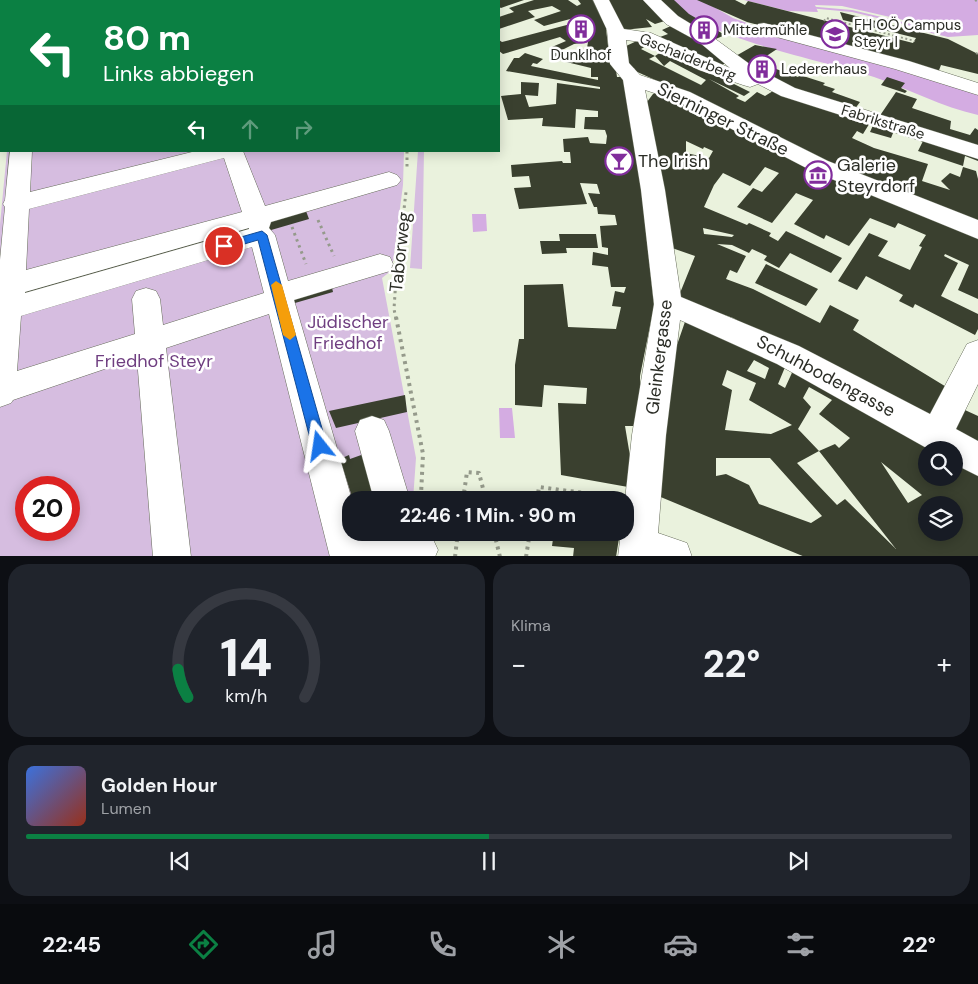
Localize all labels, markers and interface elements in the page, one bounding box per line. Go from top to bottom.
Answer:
building icon: Dunklhof [566,14,596,44]
text: 80 m [103,15,191,61]
building icon: Mittermühle [689,15,719,45]
place label: FH OÖ Campus Steyr I [854,15,961,52]
school or university icon: FH OÖ Campus Steyr I [820,19,850,49]
icon: left [20,20,85,85]
place label: Mittermühle [723,20,807,40]
street label: Gschaiderberg [637,28,739,86]
place label: Dunklhof [550,45,612,65]
building icon: Ledererhaus [747,54,777,84]
text: Links abbiegen [103,59,254,88]
place label: Ledererhaus [781,59,867,79]
street label: Sierninger Straße [653,77,793,161]
street label: Fabrikstraße [839,100,927,144]
icon: left [183,115,211,143]
icon: ahead [236,115,264,143]
icon: right [289,115,317,143]
bar icon: The Irish [604,146,634,176]
place label: The Irish [638,149,708,173]
place label: Galerie Steyrdorf [837,153,915,198]
museum icon: Galerie Steyrdorf [803,160,833,190]
street label: Taborweg [384,211,416,293]
pin [203,225,245,267]
icon: arrive [210,232,238,260]
street label: Gleinkergasse [640,298,678,416]
park label: Jüdischer Friedhof [307,310,389,355]
street label: Schuhbodengasse [753,329,899,423]
park label: Friedhof Steyr [95,349,213,373]
position arrow [293,419,345,471]
map controls [918,441,963,541]
button: search [918,441,963,486]
speed limit sign: 20 [15,476,80,541]
button: layers [918,496,963,541]
text: 22:46 · 1 Min. · 90 m [400,503,576,528]
text: Klima [511,615,551,636]
text: 14 [220,624,273,692]
text: 22° [703,639,760,689]
text: − [511,646,526,683]
text: + [937,646,952,683]
text: km/h [225,684,268,708]
text: Golden Hour [101,773,217,798]
text: Lumen [101,798,151,819]
icon: previous [166,847,194,875]
icon: pause [475,847,503,875]
icon: next [784,847,812,875]
icon: directions [186,927,221,962]
icon: music [305,927,340,962]
icon: phone [425,927,460,962]
icon: climate [544,927,579,962]
icon: car [663,927,698,962]
icon: filters [783,927,818,962]
text: 22:45 [42,930,101,959]
text: 22° [902,930,936,959]

